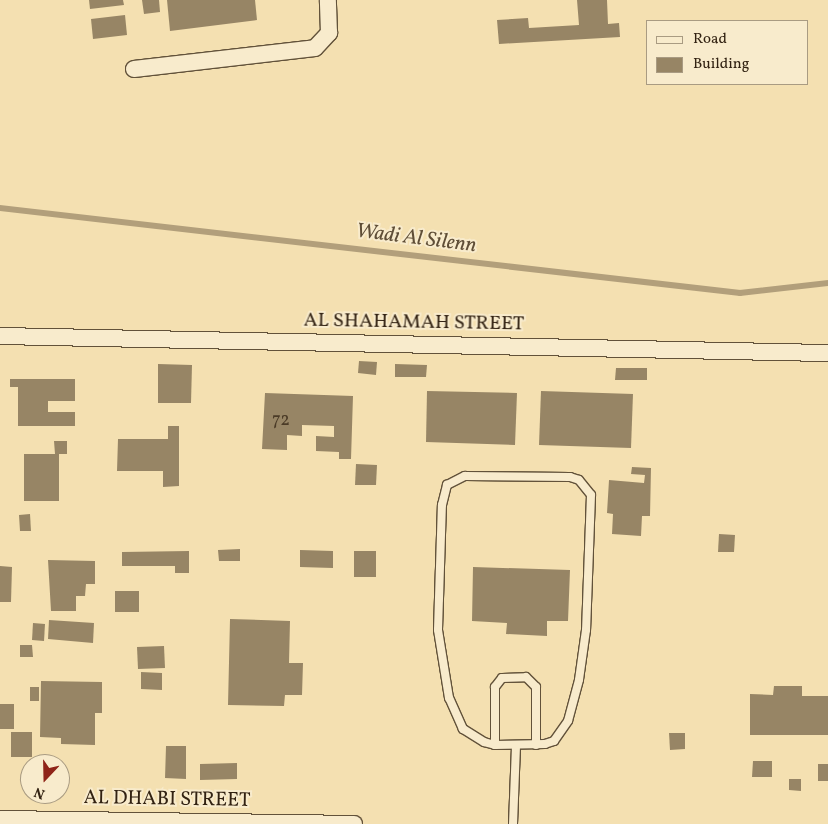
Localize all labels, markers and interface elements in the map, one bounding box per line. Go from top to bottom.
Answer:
legend [646,20,808,85]
text: Road [693,29,727,50]
text: Building [693,54,749,75]
water label: Wadi Al Silenn [354,219,478,259]
street label: AL SHAHAMAH STREET [303,309,525,337]
house number: 72 [272,410,290,432]
north arrow [20,754,70,804]
text: N [32,782,48,803]
street label: AL DHABI STREET [83,787,251,813]

